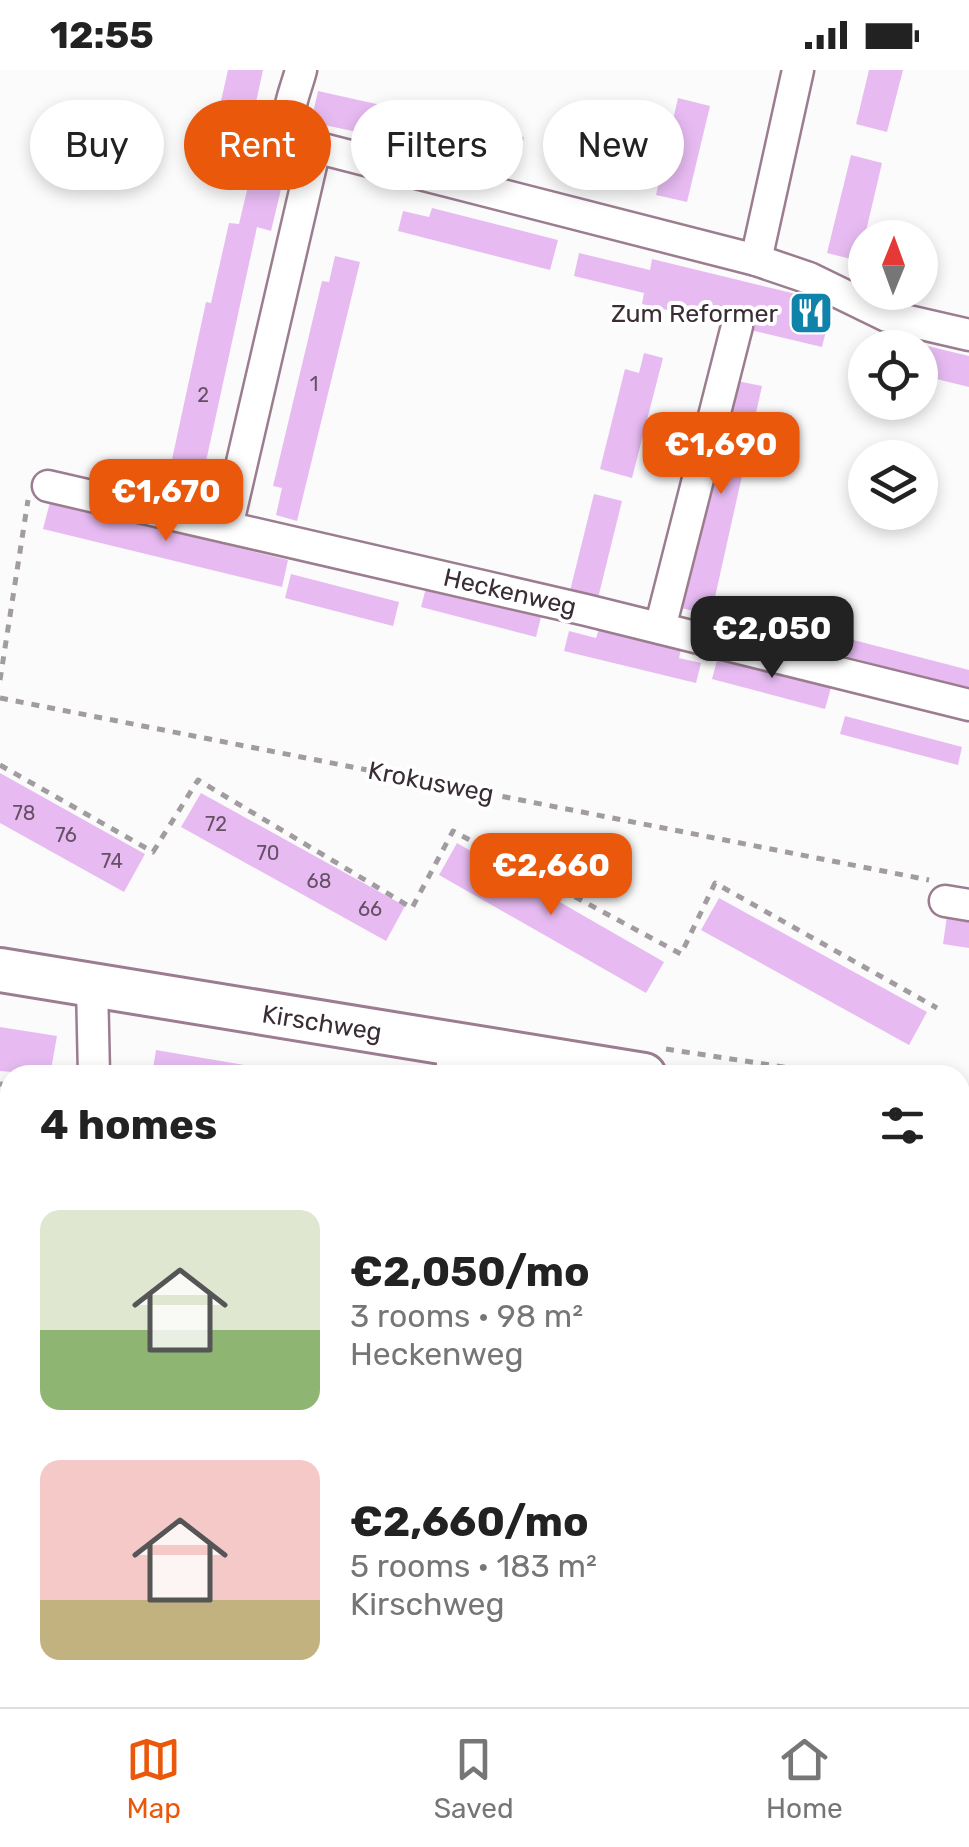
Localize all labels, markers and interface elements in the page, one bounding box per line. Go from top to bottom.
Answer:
text: 12:55 [50,12,154,58]
chip: Buy [30,100,164,190]
chip: Rent [184,100,331,190]
chip: Filters [351,100,523,190]
chip: New [543,100,684,190]
north arrow [848,220,938,310]
map controls [848,220,938,530]
restaurant icon: Zum Reformer [788,290,834,336]
place label: Zum Reformer [611,299,778,328]
button: locate [848,330,938,420]
house number: 1 [310,372,318,396]
house number: 2 [197,383,209,407]
pin: €1,690 [640,412,802,497]
text: €1,690 [665,425,777,463]
button: layers [848,440,938,530]
pin: €1,670 [85,459,247,544]
text: €1,670 [111,472,221,510]
street label: Heckenweg [441,563,579,621]
pin: €2,050 [691,596,853,681]
text: €2,050 [713,609,831,647]
street label: Krokusweg [366,756,496,808]
house number: 78 [13,801,35,825]
house number: 72 [205,812,227,836]
house number: 76 [55,823,77,847]
pin: €2,660 [470,833,632,918]
house number: 70 [257,841,279,865]
text: €2,660 [492,846,610,884]
house number: 74 [101,849,123,873]
house number: 68 [307,869,331,893]
house number: 66 [358,897,382,921]
street label: Kirschweg [260,999,384,1047]
icon: filters [875,1098,930,1153]
text: 4 homes [40,1100,217,1150]
text: €2,050/mo [350,1247,590,1297]
icon: home [120,1250,240,1370]
text: 3 rooms · 98 m² [350,1297,583,1335]
text: Heckenweg [350,1335,524,1373]
text: €2,660/mo [350,1497,589,1547]
icon: home [120,1500,240,1620]
text: 5 rooms · 183 m² [350,1547,597,1585]
text: Kirschweg [350,1585,505,1623]
tab: Map [126,1732,181,1825]
tab: Saved [434,1732,514,1825]
tab: Home [766,1732,843,1825]

